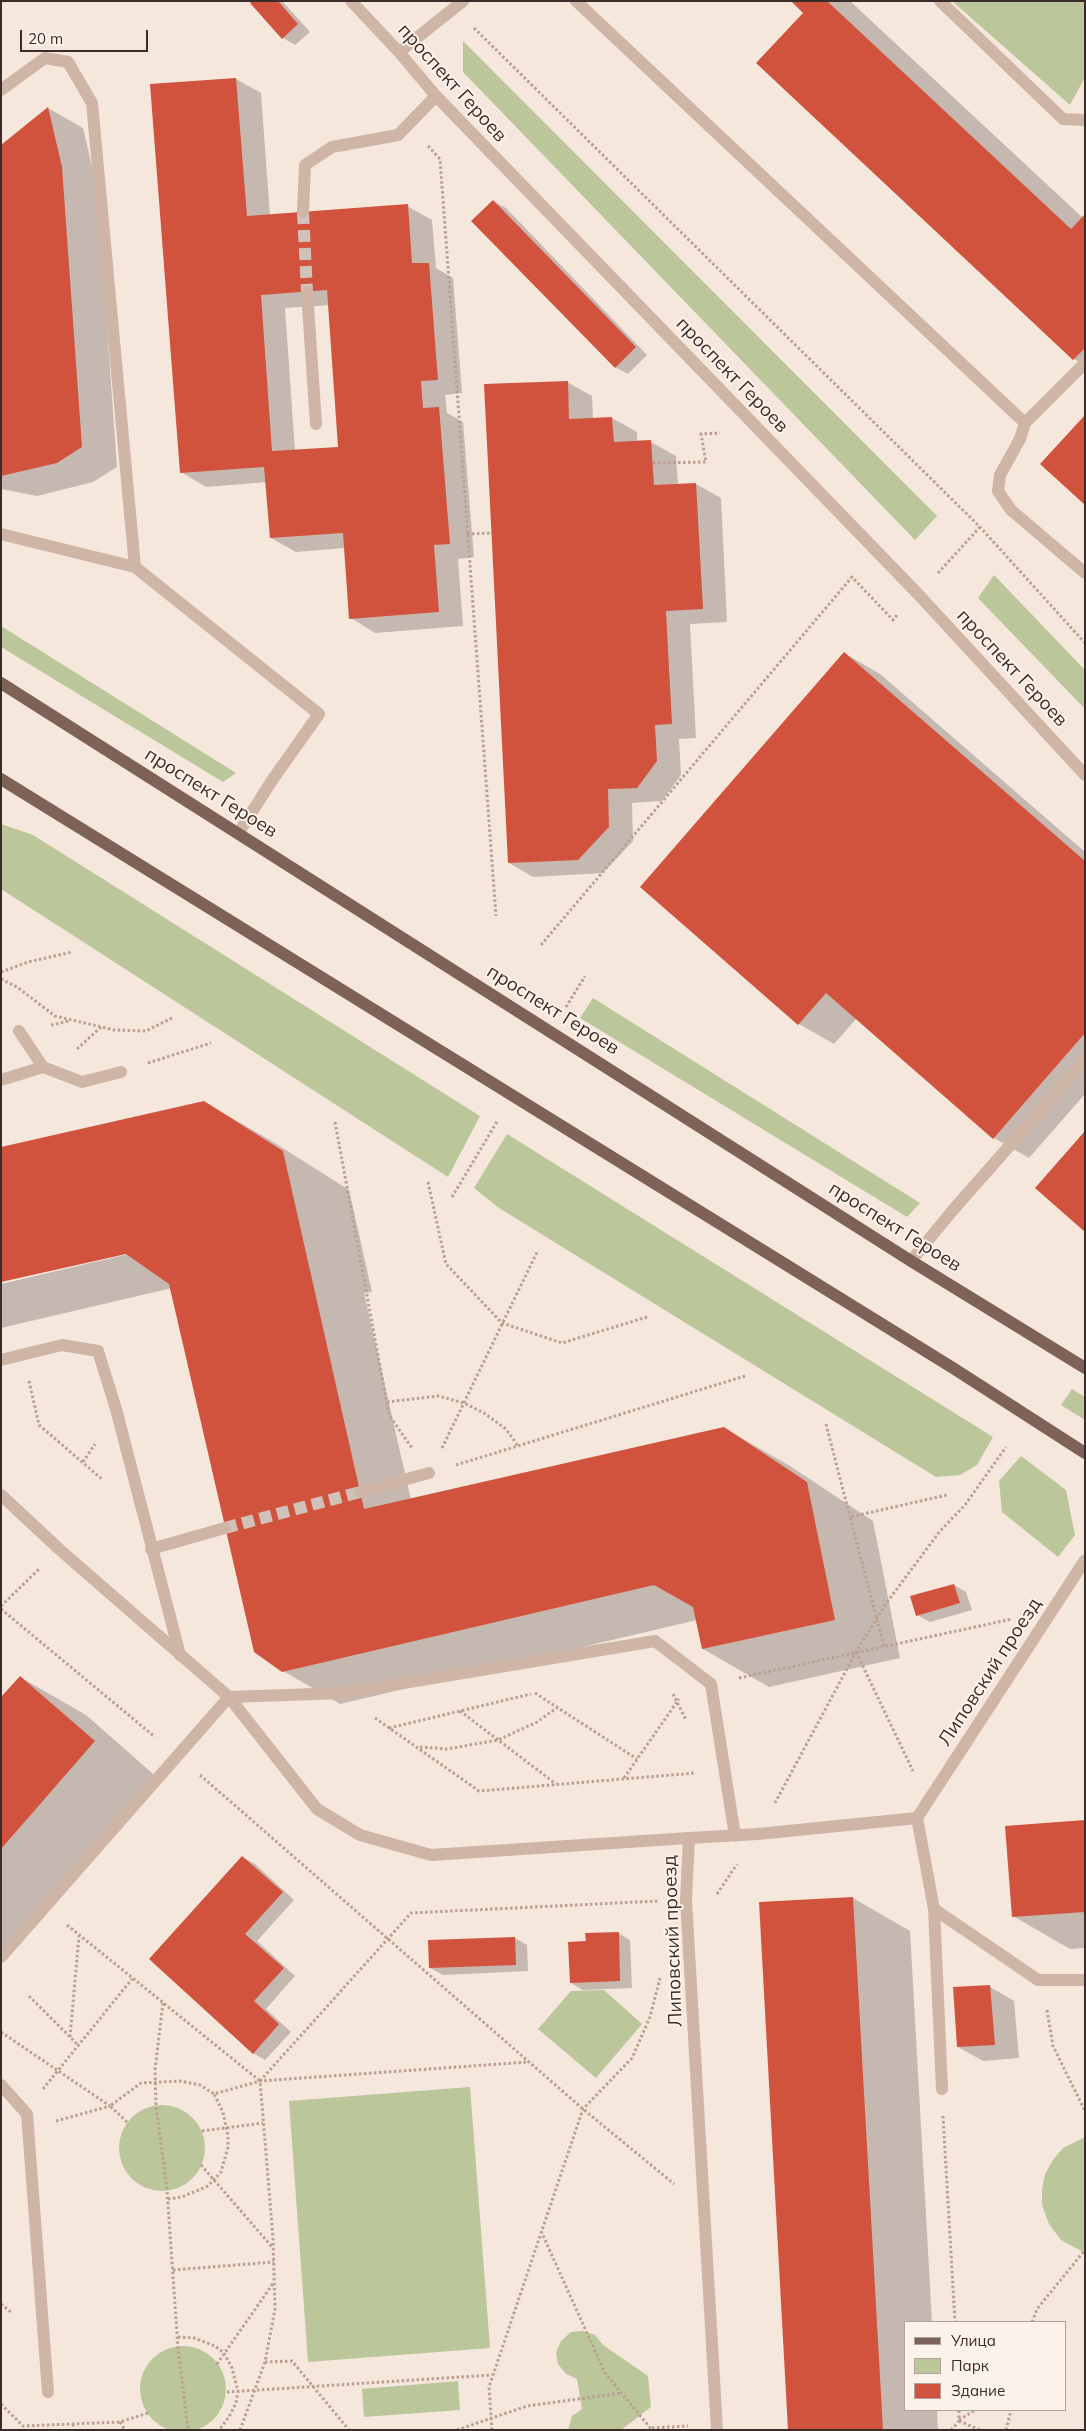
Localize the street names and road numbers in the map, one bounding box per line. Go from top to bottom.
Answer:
street label: проспект Героев [393,19,511,147]
street label: проспект Героев [671,312,793,438]
street label: проспект Героев [952,605,1072,731]
street label: проспект Героев [141,743,281,843]
street label: проспект Героев [483,960,623,1060]
street label: проспект Героев [825,1177,965,1277]
street label: Липовский проезд [934,1594,1046,1750]
street label: Липовский проезд [659,1855,687,2027]

